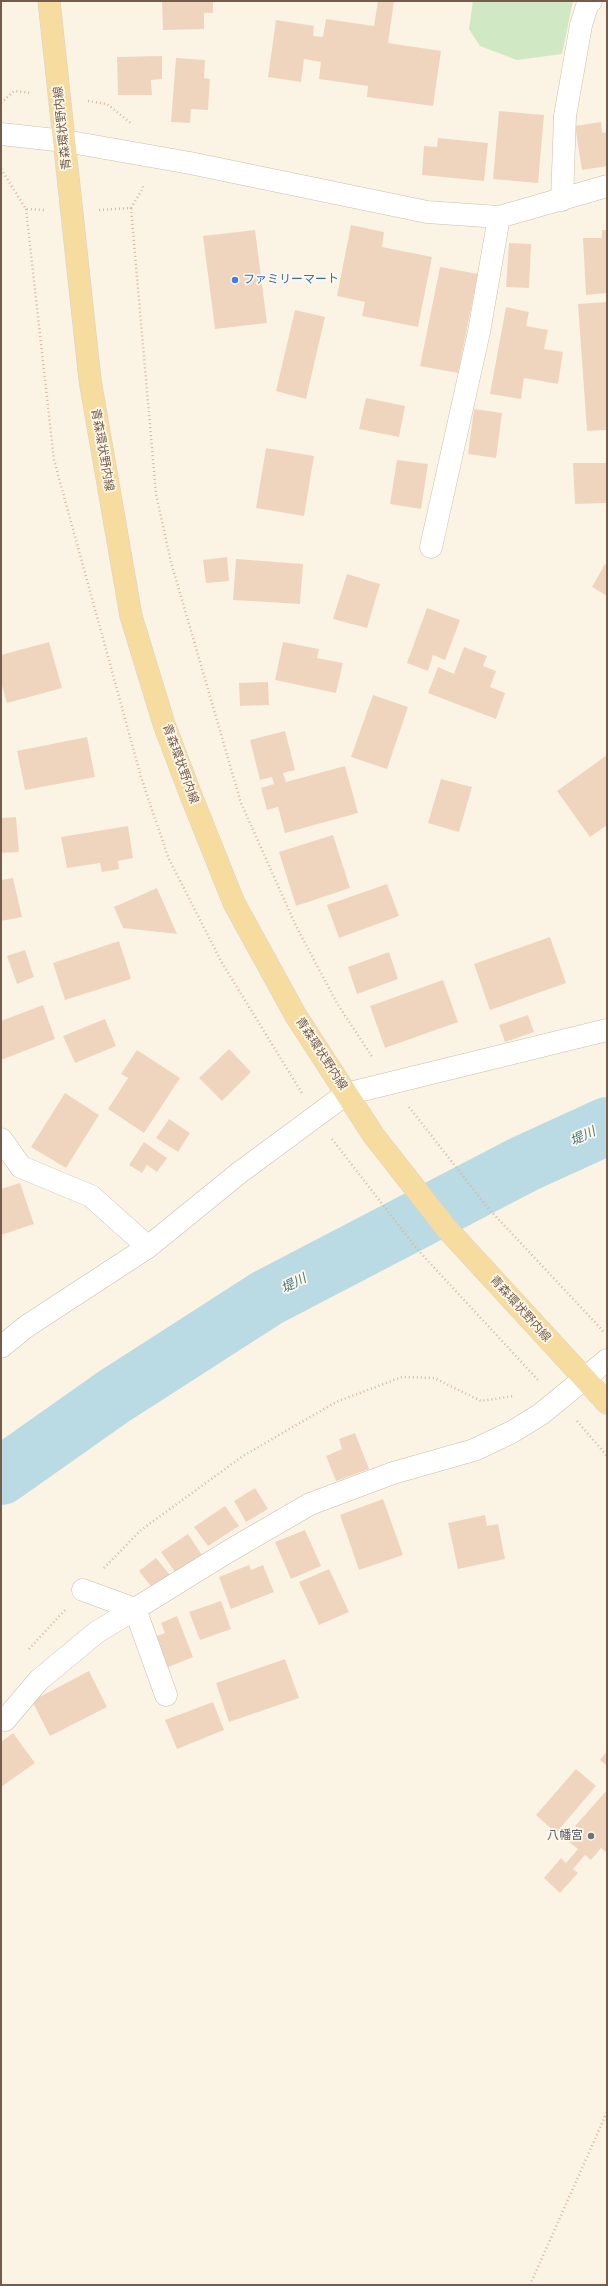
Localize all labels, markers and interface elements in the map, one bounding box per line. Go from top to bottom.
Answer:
street label: 青森環状野内線 [51,85,75,171]
place label: ファミリーマート [243,273,339,287]
marker: ファミリーマート [230,275,240,285]
street label: 青森環状野内線 [88,407,116,493]
street label: 青森環状野内線 [159,722,201,806]
street label: 青森環状野内線 [292,1015,350,1093]
water label: 堤川 [568,1124,598,1150]
water label: 堤川 [279,1271,309,1297]
street label: 青森環状野内線 [487,1273,553,1345]
place label: 八幡宮 [547,1829,583,1843]
marker: 八幡宮 [586,1831,596,1841]

